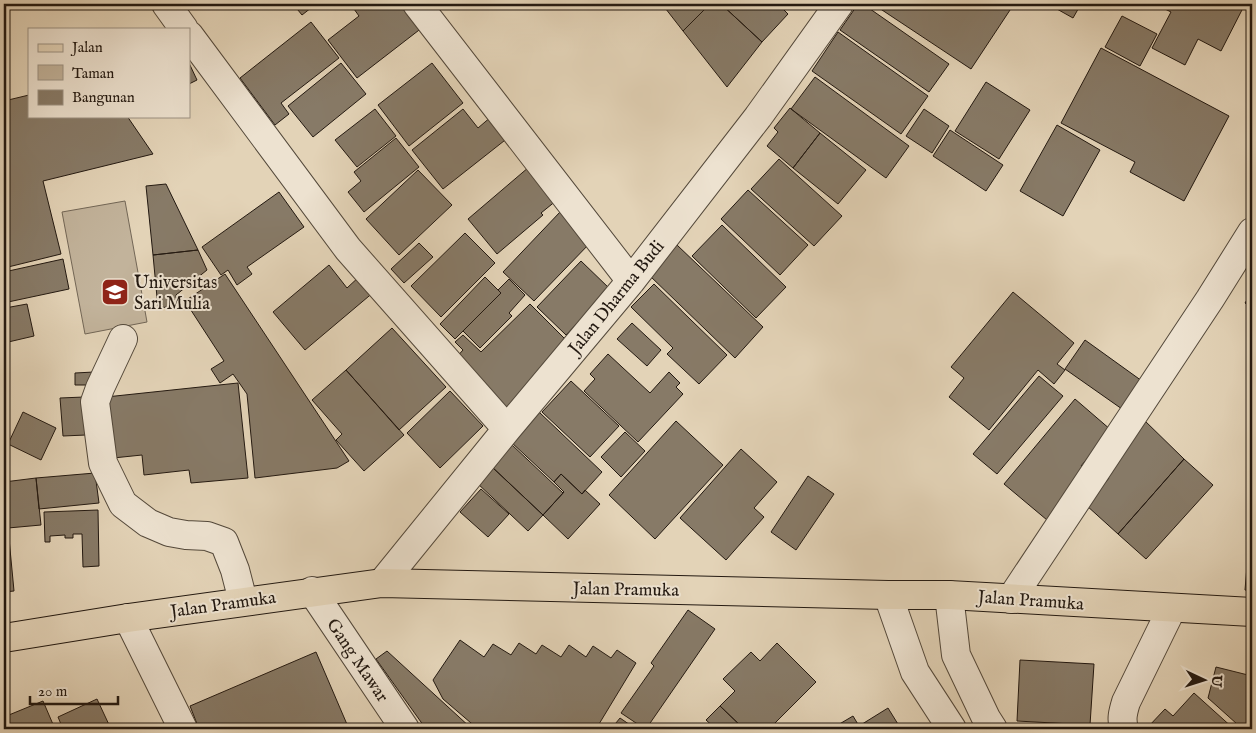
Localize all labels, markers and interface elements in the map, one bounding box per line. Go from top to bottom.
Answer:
legend [28,28,190,118]
text: Jalan [70,38,103,57]
text: Taman [72,64,114,83]
text: Bangunan [72,88,135,107]
street label: Jalan Dharma Budi [563,236,670,361]
place label: Universitas Sari Mulia [134,272,217,316]
school or university icon: Universitas Sari Mulia [100,277,130,307]
street label: Jalan Pramuka [571,578,679,603]
street label: Jalan Pramuka [975,586,1085,617]
street label: Jalan Pramuka [167,587,278,625]
street label: Gang Mawar [320,615,393,707]
north arrow [1178,656,1228,706]
scale bar [30,673,118,705]
text: U [1206,673,1225,689]
text: 20 m [38,682,68,701]

